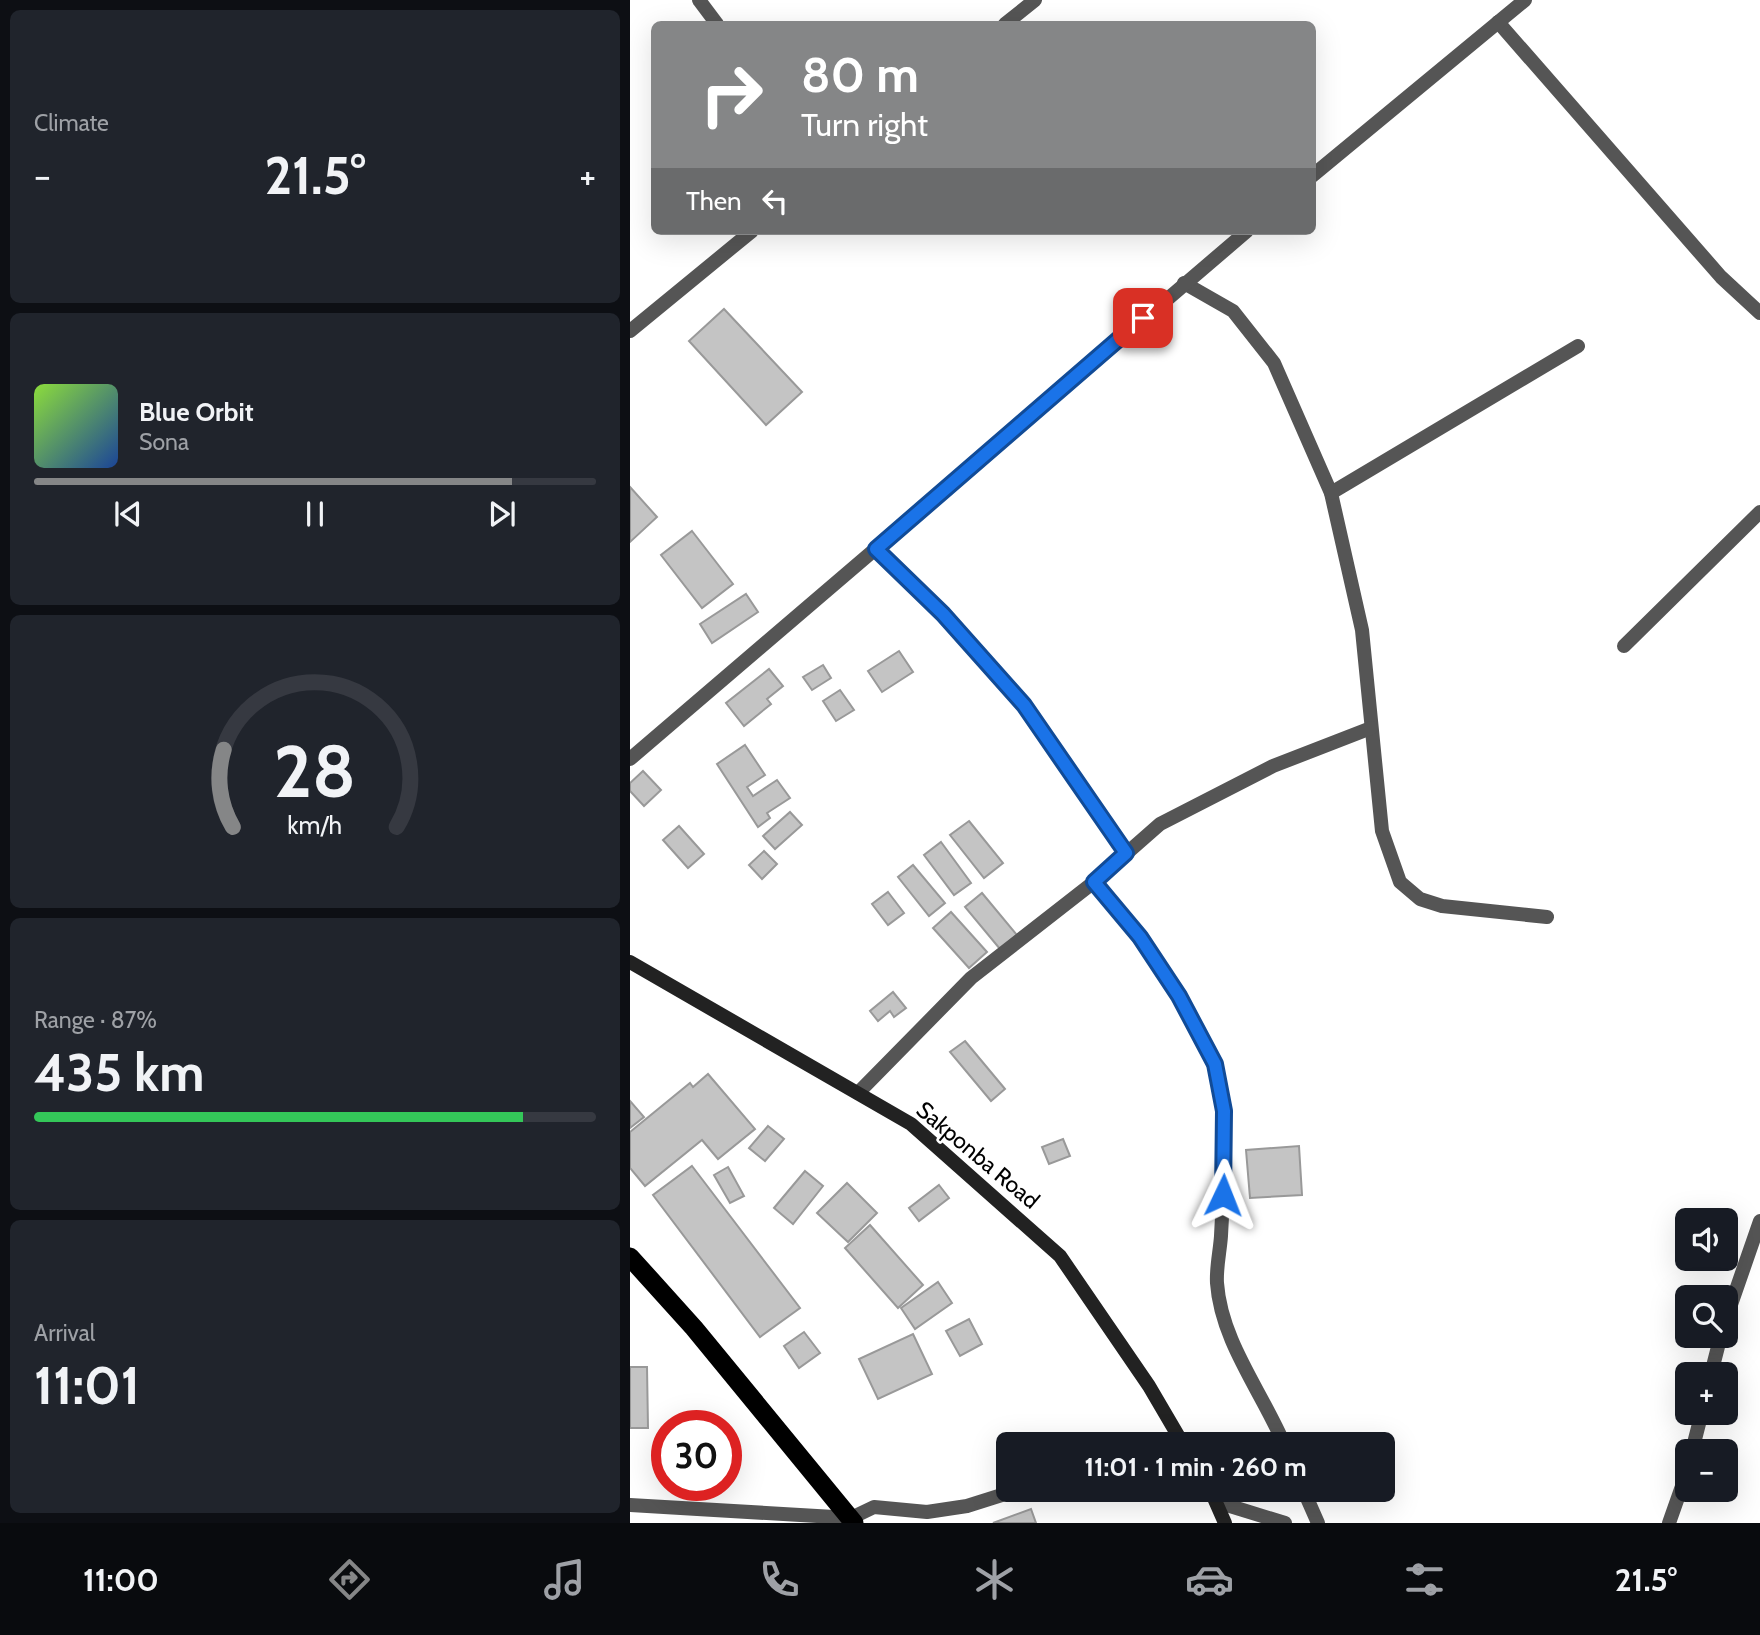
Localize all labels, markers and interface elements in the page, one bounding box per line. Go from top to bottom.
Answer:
text: 80 m [801,45,919,104]
icon: right [686,49,777,140]
text: Turn right [801,105,928,144]
text: Climate [34,109,109,137]
text: 21.5° [264,144,366,207]
text: − [34,152,51,199]
text: + [579,152,596,199]
icon: left [756,182,794,220]
text: Then [686,185,742,217]
pin [1113,288,1173,348]
icon: arrive [1124,299,1162,337]
text: Blue Orbit [139,396,254,428]
text: Sona [139,428,189,456]
icon: previous [109,495,147,533]
icon: pause [296,495,334,533]
icon: next [483,495,521,533]
text: 28 [274,728,356,816]
text: km/h [288,810,342,840]
text: Range · 87% [34,1006,157,1034]
text: 435 km [34,1041,204,1104]
street label: Sakponba Road [911,1095,1045,1215]
position arrow [1186,1158,1260,1232]
map controls [1675,1208,1738,1502]
button: sound [1675,1208,1738,1271]
button: search [1675,1285,1738,1348]
text: Arrival [34,1319,95,1347]
text: 11:01 [34,1354,140,1417]
button: + [1675,1362,1738,1425]
speed limit sign: 30 [651,1410,742,1501]
button: − [1675,1439,1738,1502]
text: 11:01 · 1 min · 260 m [1084,1451,1307,1483]
icon: directions [325,1555,374,1604]
icon: music [540,1555,589,1604]
icon: phone [755,1555,804,1604]
icon: climate [970,1555,1019,1604]
icon: car [1185,1555,1234,1604]
icon: filters [1400,1555,1449,1604]
text: 11:00 [83,1560,159,1599]
text: 21.5° [1615,1560,1677,1599]

